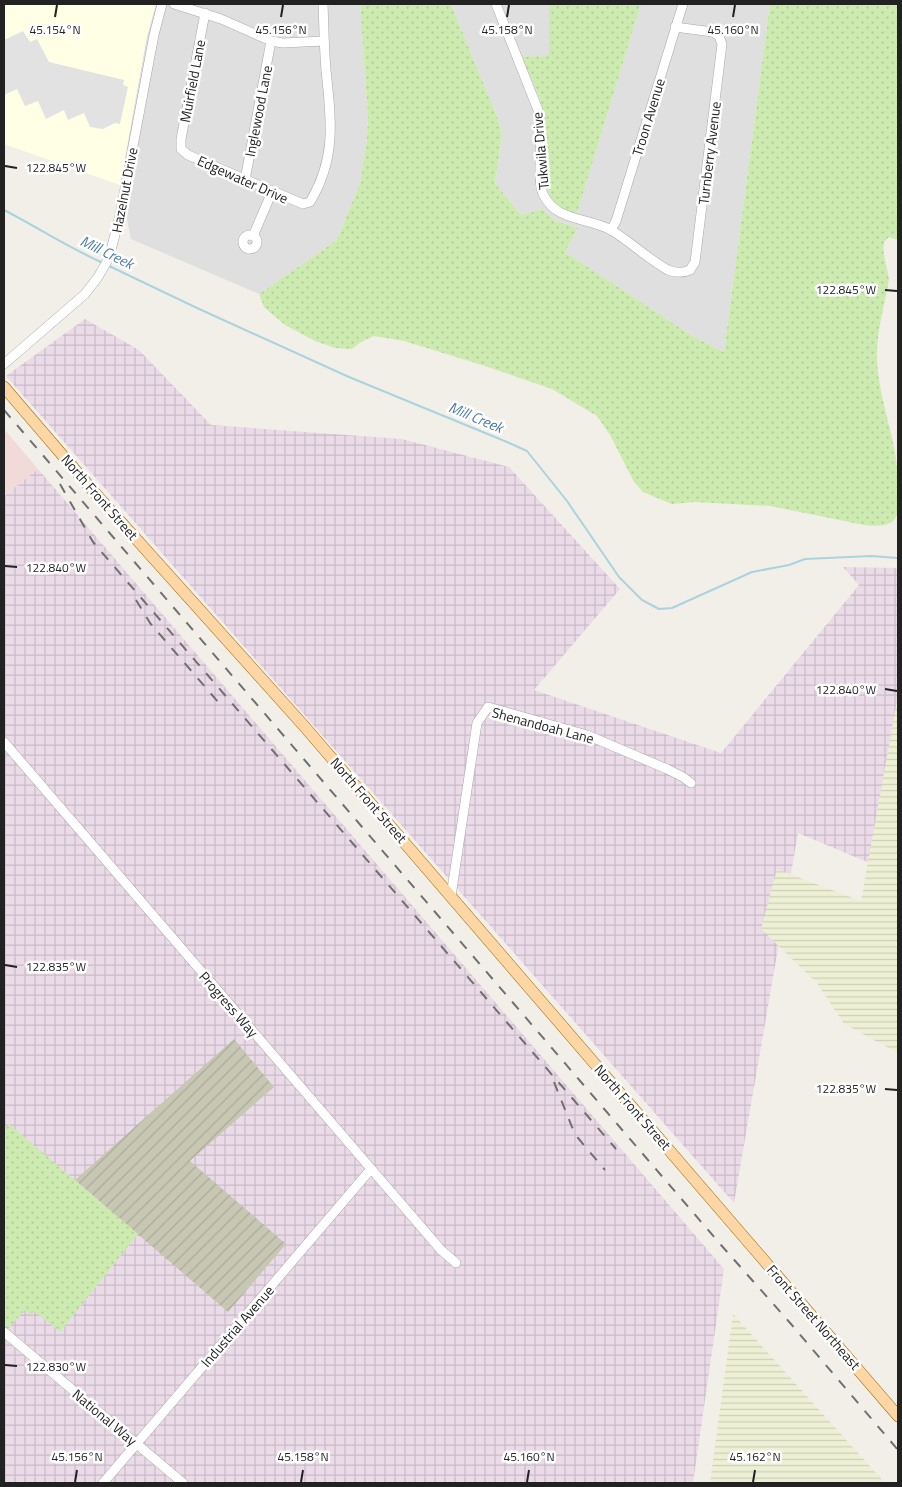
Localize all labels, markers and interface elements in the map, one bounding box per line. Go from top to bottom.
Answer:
text: 45.154°N [29,20,81,39]
text: 45.156°N [255,20,307,39]
text: 45.158°N [481,20,533,39]
text: 45.160°N [707,20,759,39]
street label: Muirfield Lane [174,38,210,124]
street label: Inglewood Lane [239,64,277,158]
street label: Troon Avenue [626,76,670,158]
street label: Turnberry Avenue [692,100,726,206]
street label: Tukwila Drive [526,111,554,191]
street label: Hazelnut Drive [105,145,143,235]
street label: Edgewater Drive [194,150,292,208]
text: 122.845°W [26,158,86,177]
water label: Mill Creek [76,229,140,276]
text: 122.845°W [816,280,876,299]
water label: Mill Creek [445,395,509,440]
street label: North Front Street [57,449,143,545]
text: 122.840°W [26,558,86,577]
text: 122.840°W [816,680,876,699]
street label: Shenandoah Lane [490,701,596,749]
street label: North Front Street [326,752,412,848]
text: 122.835°W [26,957,86,976]
street label: Progress Way [194,966,264,1042]
street label: North Front Street [590,1059,676,1155]
text: 122.835°W [816,1079,876,1098]
street label: Front Street Northeast [762,1260,866,1374]
street label: Industrial Avenue [196,1281,278,1371]
text: 122.830°W [26,1357,86,1376]
street label: National Way [68,1384,142,1450]
text: 45.156°N [51,1447,103,1466]
text: 45.158°N [277,1447,329,1466]
text: 45.160°N [503,1447,555,1466]
text: 45.162°N [729,1447,781,1466]

